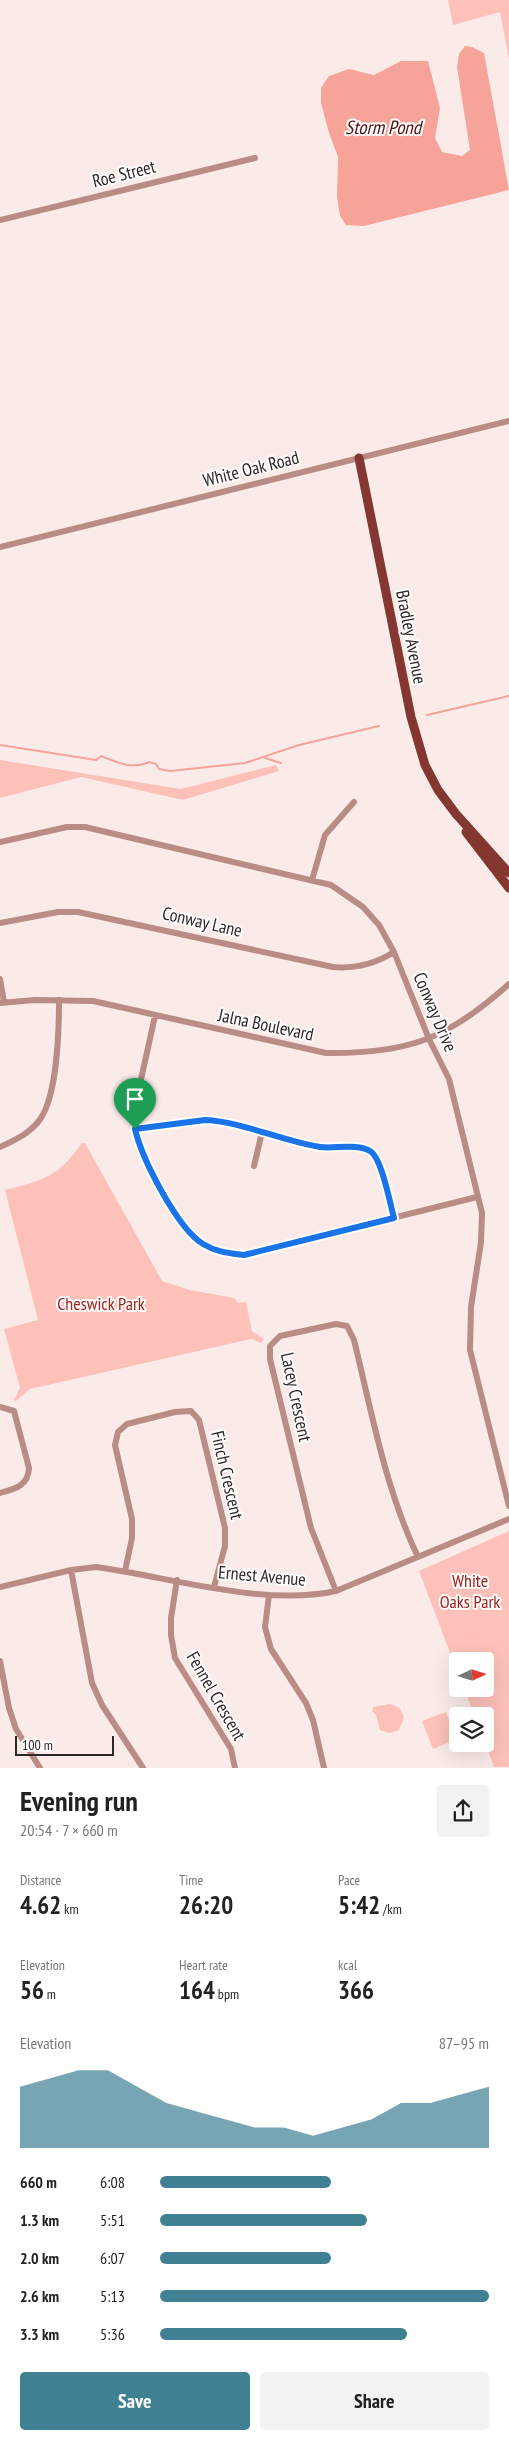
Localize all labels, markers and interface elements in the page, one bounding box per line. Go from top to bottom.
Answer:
water label: Storm Pond [345,115,424,139]
street label: Roe Street [90,155,158,192]
street label: White Oak Road [200,445,301,492]
street label: Bradley Avenue [391,588,432,686]
street label: Conway Lane [160,901,244,942]
street label: Conway Drive [408,969,462,1055]
street label: Jalna Boulevard [215,1003,316,1046]
pin [114,1078,156,1129]
icon: arrive [121,1085,149,1113]
park label: Cheswick Park [57,1292,145,1315]
street label: Lacey Crescent [276,1350,317,1444]
street label: Finch Crescent [206,1428,249,1521]
street label: Ernest Avenue [217,1560,307,1591]
park label: White Oaks Park [440,1569,500,1613]
street label: Fennel Crescent [182,1647,251,1744]
north arrow [449,1652,494,1698]
map controls [449,1652,494,1752]
button: layers [449,1707,494,1752]
scale bar [15,1732,114,1756]
text: 100 m [22,1736,53,1754]
text: Evening run [20,1782,138,1819]
button: share [437,1785,489,1837]
text: 20:54 · 7 × 660 m [20,1820,118,1840]
text: Distance [20,1871,61,1889]
text: Time [179,1871,203,1889]
text: Pace [338,1871,360,1889]
text: 4.62 [20,1889,61,1921]
text: 26:20 [179,1889,233,1921]
text: 5:42 [338,1889,380,1921]
text: km [61,1900,79,1918]
text: /km [380,1900,402,1918]
text: Elevation [20,1956,65,1974]
text: Heart rate [179,1956,228,1974]
text: kcal [338,1956,357,1974]
text: 56 [20,1974,44,2006]
text: 164 [179,1974,215,2006]
text: 366 [338,1974,374,2006]
text: m [44,1985,56,2003]
text: bpm [215,1985,239,2003]
text: Elevation [20,2033,71,2053]
text: 87–95 m [439,2033,489,2053]
text: 660 m [20,2172,57,2192]
text: 6:08 [100,2172,125,2192]
text: 1.3 km [20,2210,59,2230]
text: 5:51 [100,2210,125,2230]
text: 2.0 km [20,2248,59,2268]
text: 6:07 [100,2248,125,2268]
text: 2.6 km [20,2286,59,2306]
text: 5:13 [100,2286,125,2306]
text: 3.3 km [20,2324,59,2344]
text: 5:36 [100,2324,125,2344]
button: Save [20,2372,250,2430]
button: Share [260,2372,489,2430]

